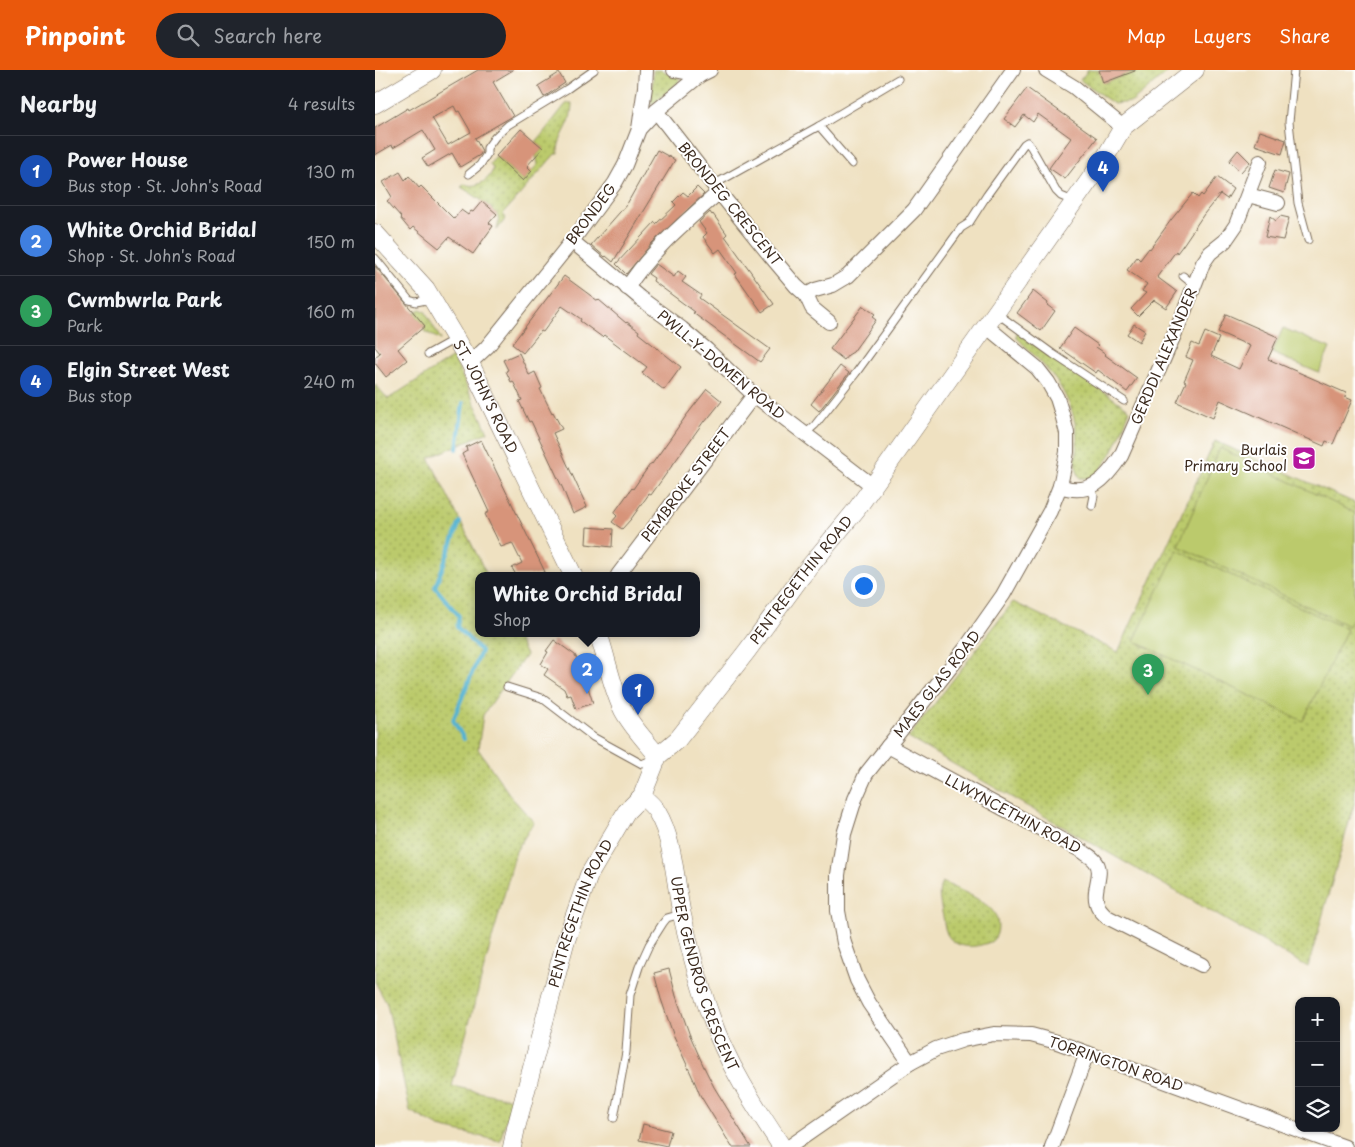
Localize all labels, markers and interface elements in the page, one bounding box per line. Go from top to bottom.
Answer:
search box [156,13,506,58]
text: Pinpoint [25,17,126,53]
icon: search [174,21,202,49]
text: Search here [214,21,322,49]
text: Map [1127,22,1166,49]
text: Layers [1194,22,1251,49]
text: Share [1279,22,1330,49]
text: Nearby [20,87,97,119]
text: 4 results [288,91,355,115]
street label: BRONDEG CRESCENT [674,137,787,271]
text: Power House [67,145,188,173]
pin: 4 [1087,151,1119,192]
text: 1 [32,159,40,183]
text: 130 m [307,159,355,183]
text: Bus stop · St. John's Road [67,173,262,197]
street label: BRONDEG [561,179,621,249]
text: White Orchid Bridal [67,215,257,243]
text: 2 [30,229,42,253]
text: 150 m [307,229,355,253]
text: Shop · St. John's Road [67,243,236,267]
street label: GERDDI ALEXANDER [1125,284,1202,428]
text: Cwmbwrla Park [67,285,222,313]
text: 3 [31,299,41,323]
text: 160 m [307,299,355,323]
street label: PWLL-Y-DOMEN ROAD [653,305,790,424]
text: Park [67,313,103,337]
street label: ST. JOHN'S ROAD [448,336,523,457]
text: Elgin Street West [67,355,230,383]
text: 4 [31,369,41,393]
text: 240 m [303,369,355,393]
text: Bus stop [67,383,132,407]
street label: PEMBROKE STREET [636,423,736,546]
place label: Burlais Primary School [1184,439,1287,476]
school or university icon: Burlais Primary School [1291,445,1317,471]
street label: PENTREGETHIN ROAD [744,511,857,648]
popup [475,572,700,637]
your location [851,573,877,599]
text: White Orchid Bridal [493,579,682,607]
text: Shop [493,607,531,631]
street label: MAES GLAS ROAD [888,626,985,742]
pin: 2 [571,653,603,694]
pin: 3 [1132,654,1164,695]
pin: 1 [622,674,654,715]
street label: LLWYNCETHIN ROAD [941,769,1085,858]
street label: PENTREGETHIN ROAD [543,835,618,990]
street label: UPPER GENDROS CRESCENT [666,875,744,1075]
map controls [1295,997,1340,1132]
button: + [1295,997,1340,1042]
street label: TORRINGTON ROAD [1046,1031,1186,1096]
button: − [1295,1042,1340,1087]
button: layers [1295,1087,1340,1132]

